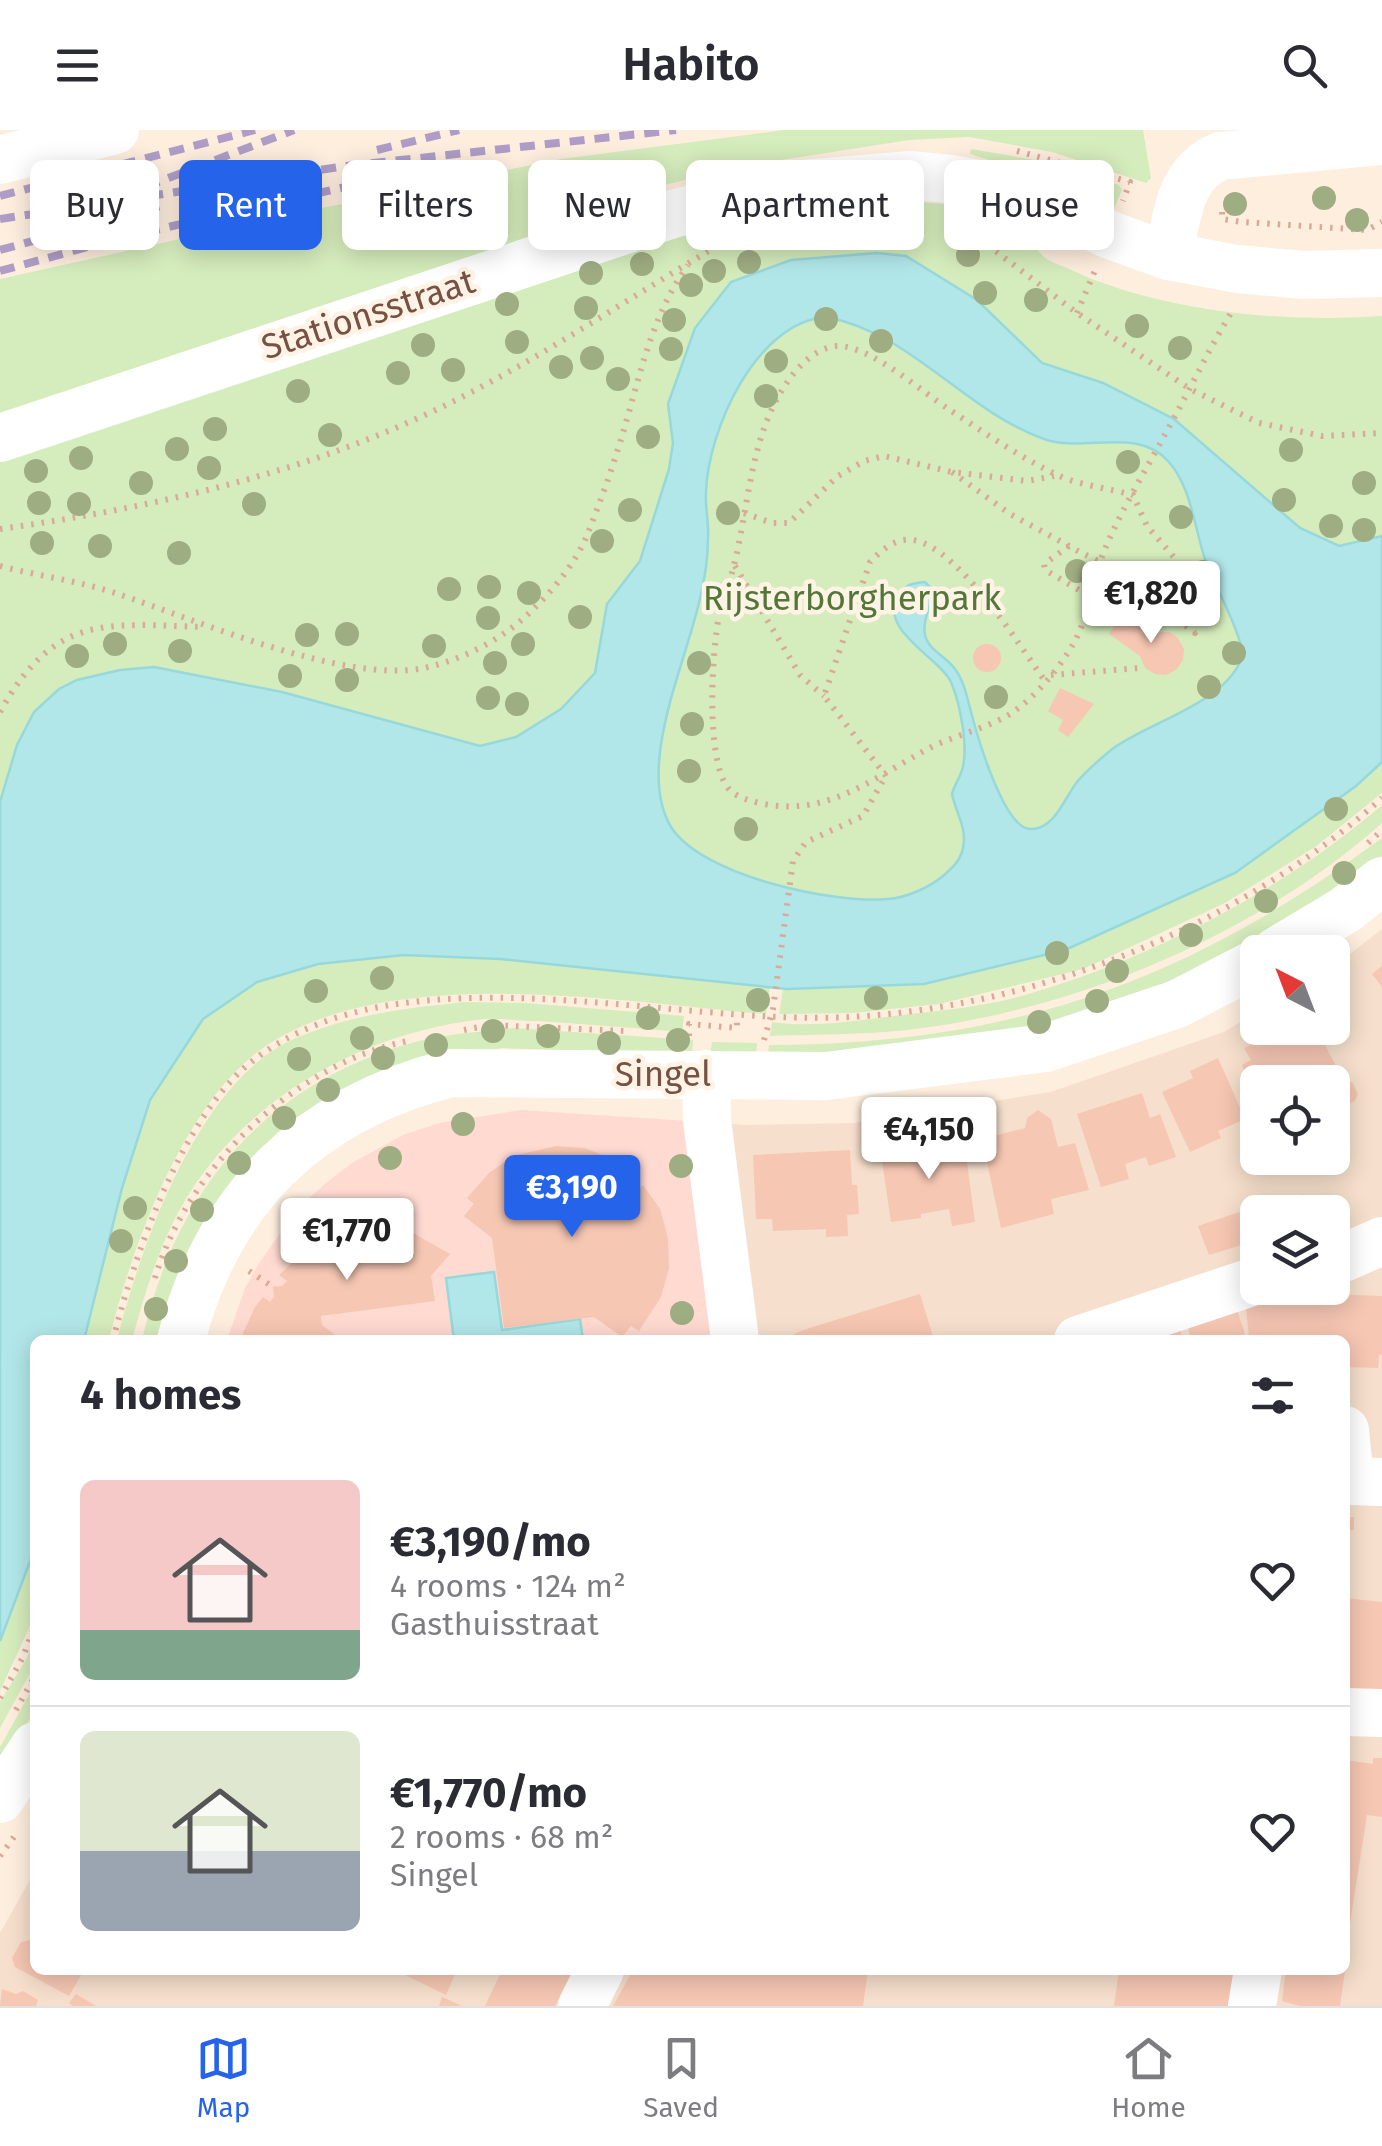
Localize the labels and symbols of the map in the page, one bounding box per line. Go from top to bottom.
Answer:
street label: Stationsstraat [256,260,480,368]
pin: €1,820 [1070,561,1232,646]
park label: Rijsterborgherpark [703,577,1001,619]
north arrow [1240,935,1350,1045]
street label: Singel [615,1053,711,1095]
pin: €4,150 [848,1097,1010,1182]
pin: €3,190 [491,1155,653,1240]
pin: €1,770 [266,1198,428,1283]

